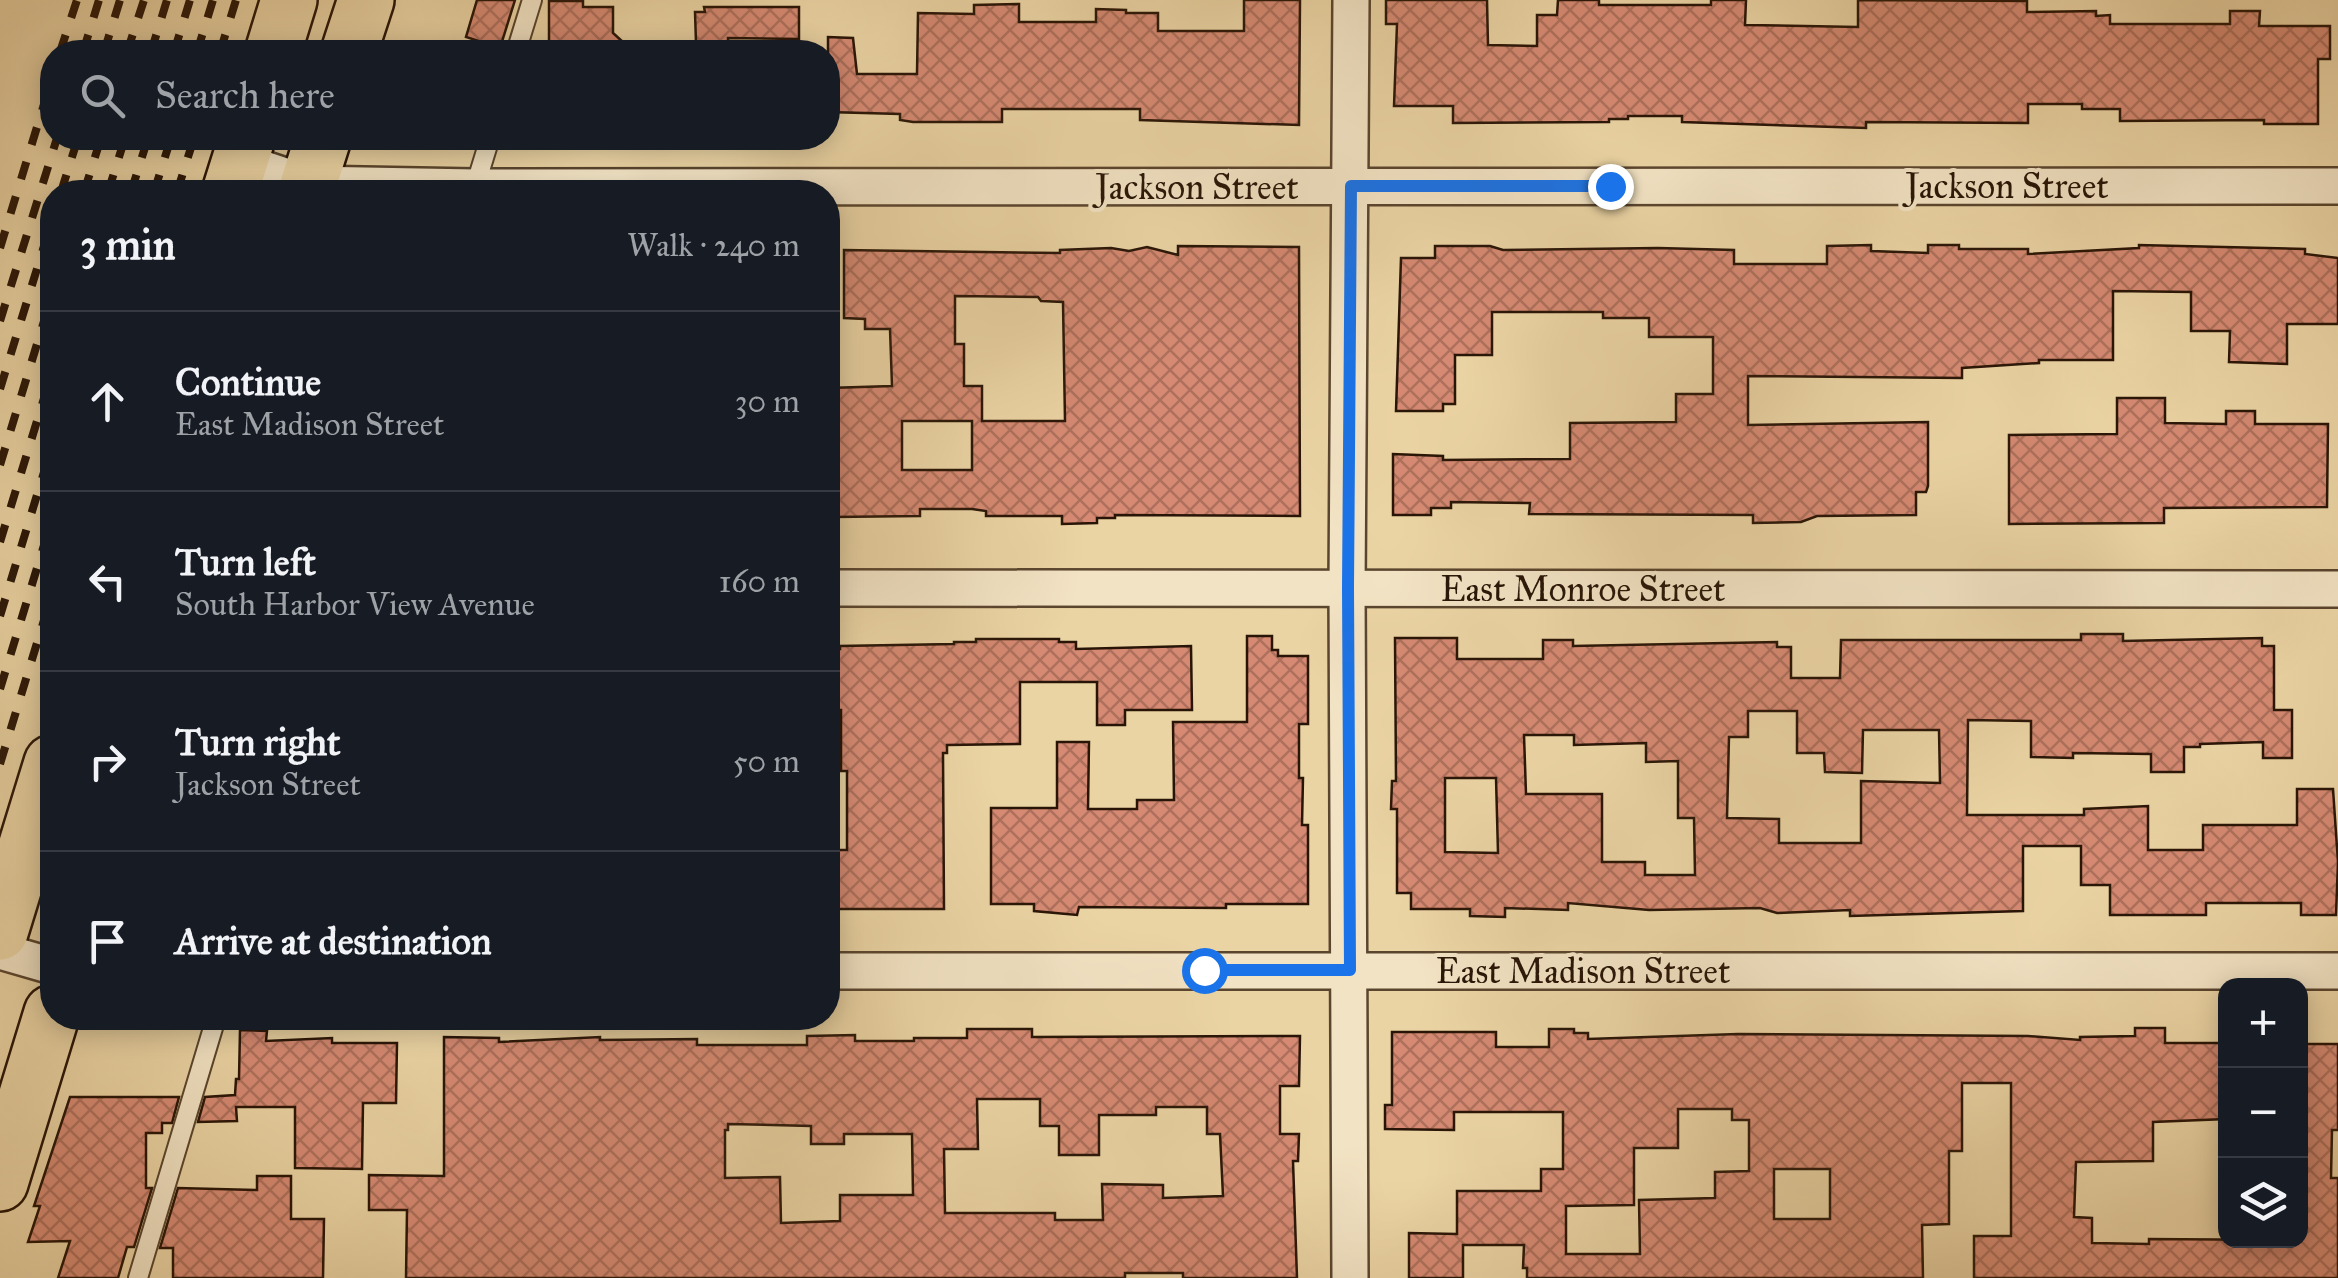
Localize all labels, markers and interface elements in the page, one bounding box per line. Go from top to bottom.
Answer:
search box [40,40,840,150]
icon: search [75,68,130,123]
text: Search here [155,72,335,118]
route end [1588,164,1634,210]
street label: Jackson Street [1901,165,2109,208]
street label: Jackson Street [1091,166,1299,209]
text: 3 min [80,219,175,271]
text: Walk · 240 m [627,226,800,265]
text: Continue [175,359,321,405]
icon: ahead [80,374,135,429]
text: 30 m [735,382,800,421]
text: East Madison Street [175,405,444,444]
text: Turn left [175,539,316,585]
icon: left [80,554,135,609]
text: 160 m [719,562,800,601]
street label: East Monroe Street [1441,568,1725,611]
text: South Harbor View Avenue [175,585,535,624]
text: Turn right [175,719,341,765]
icon: right [80,734,135,789]
text: 50 m [733,742,800,781]
text: Jackson Street [175,765,361,804]
icon: arrive [80,914,135,969]
text: Arrive at destination [175,918,492,964]
route start [1182,948,1228,994]
street label: East Madison Street [1436,950,1730,993]
map controls [2218,978,2308,1248]
button: + [2218,978,2308,1068]
button: − [2218,1068,2308,1158]
button: layers [2218,1158,2308,1248]

